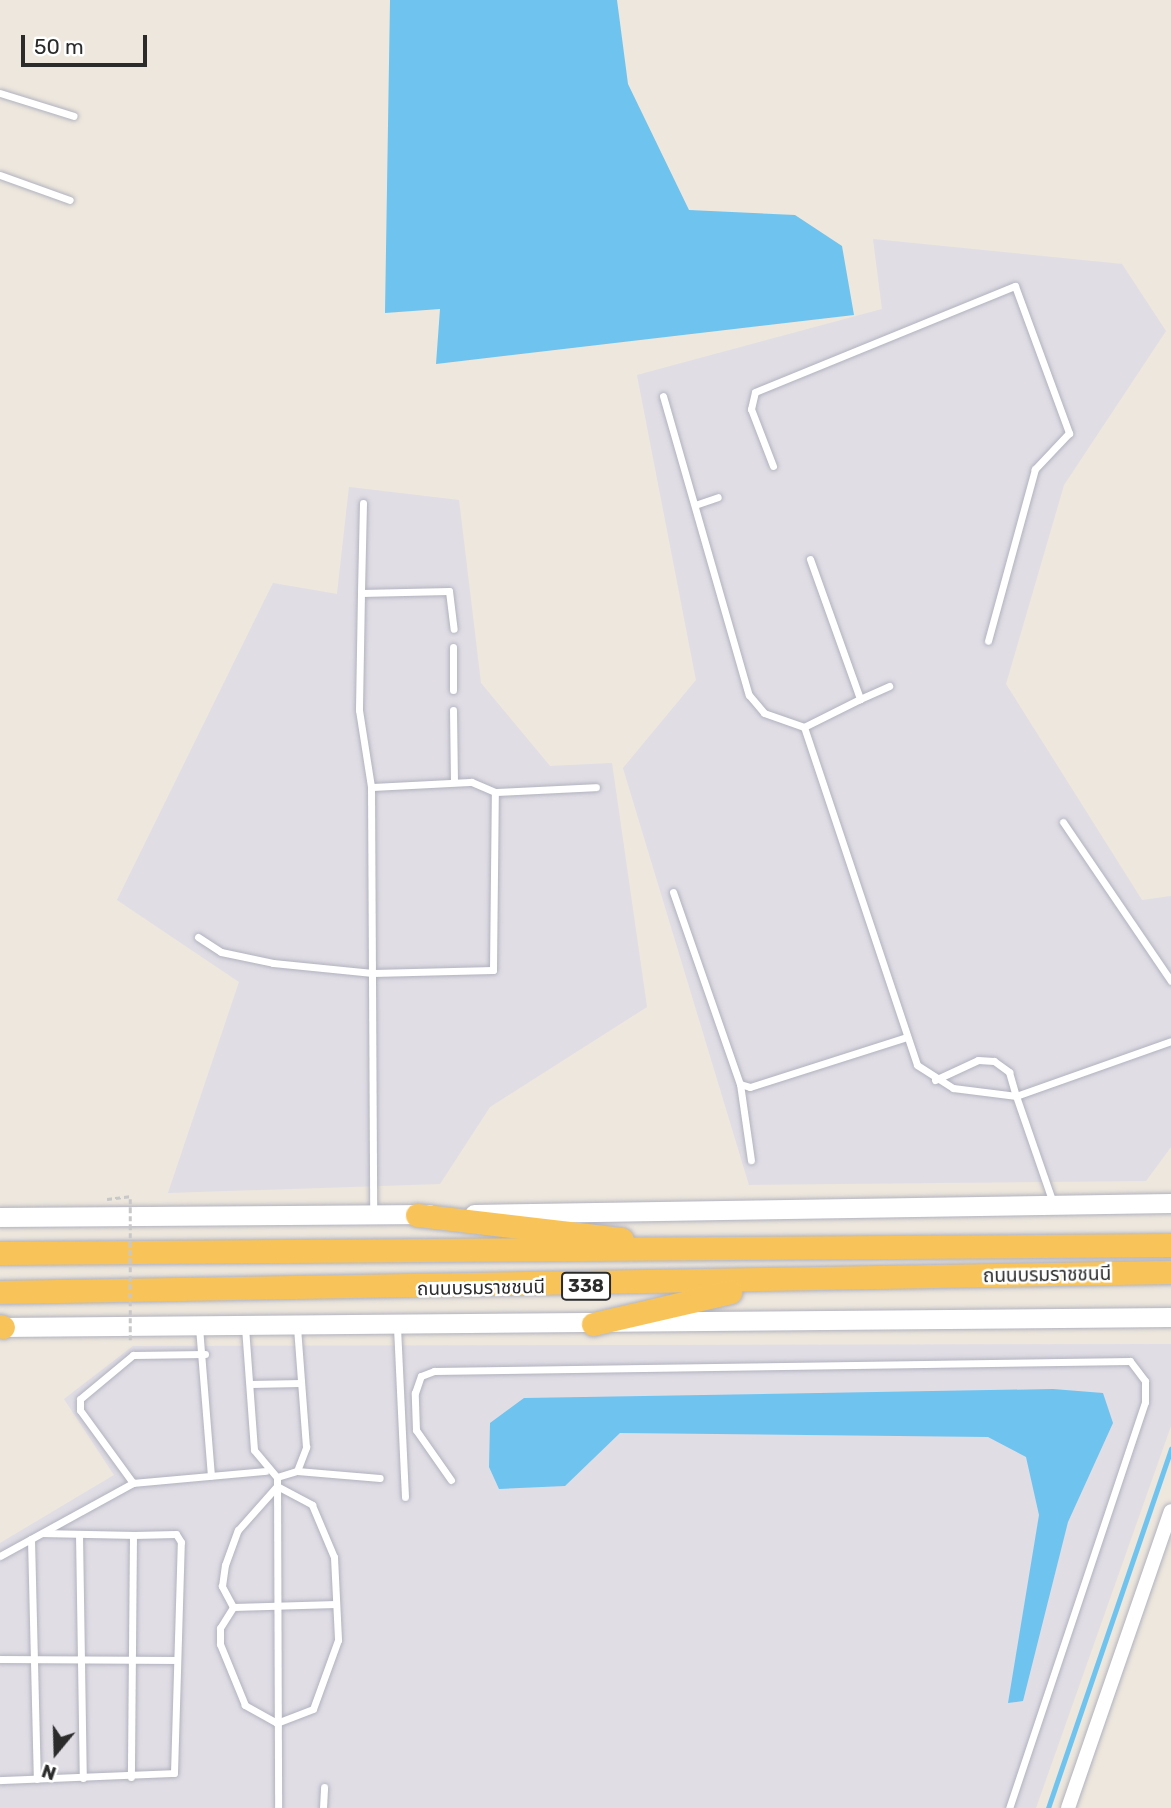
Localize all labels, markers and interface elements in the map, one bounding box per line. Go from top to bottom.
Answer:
scale bar [24,21,150,65]
text: 50 m [34,34,84,59]
street label: ถนนบรมราชชนนี [983,1262,1111,1288]
road number: 338 [560,1272,612,1301]
street label: ถนนบรมราชชนนี [417,1275,545,1301]
north arrow [21,1717,91,1787]
text: N [39,1759,59,1785]

